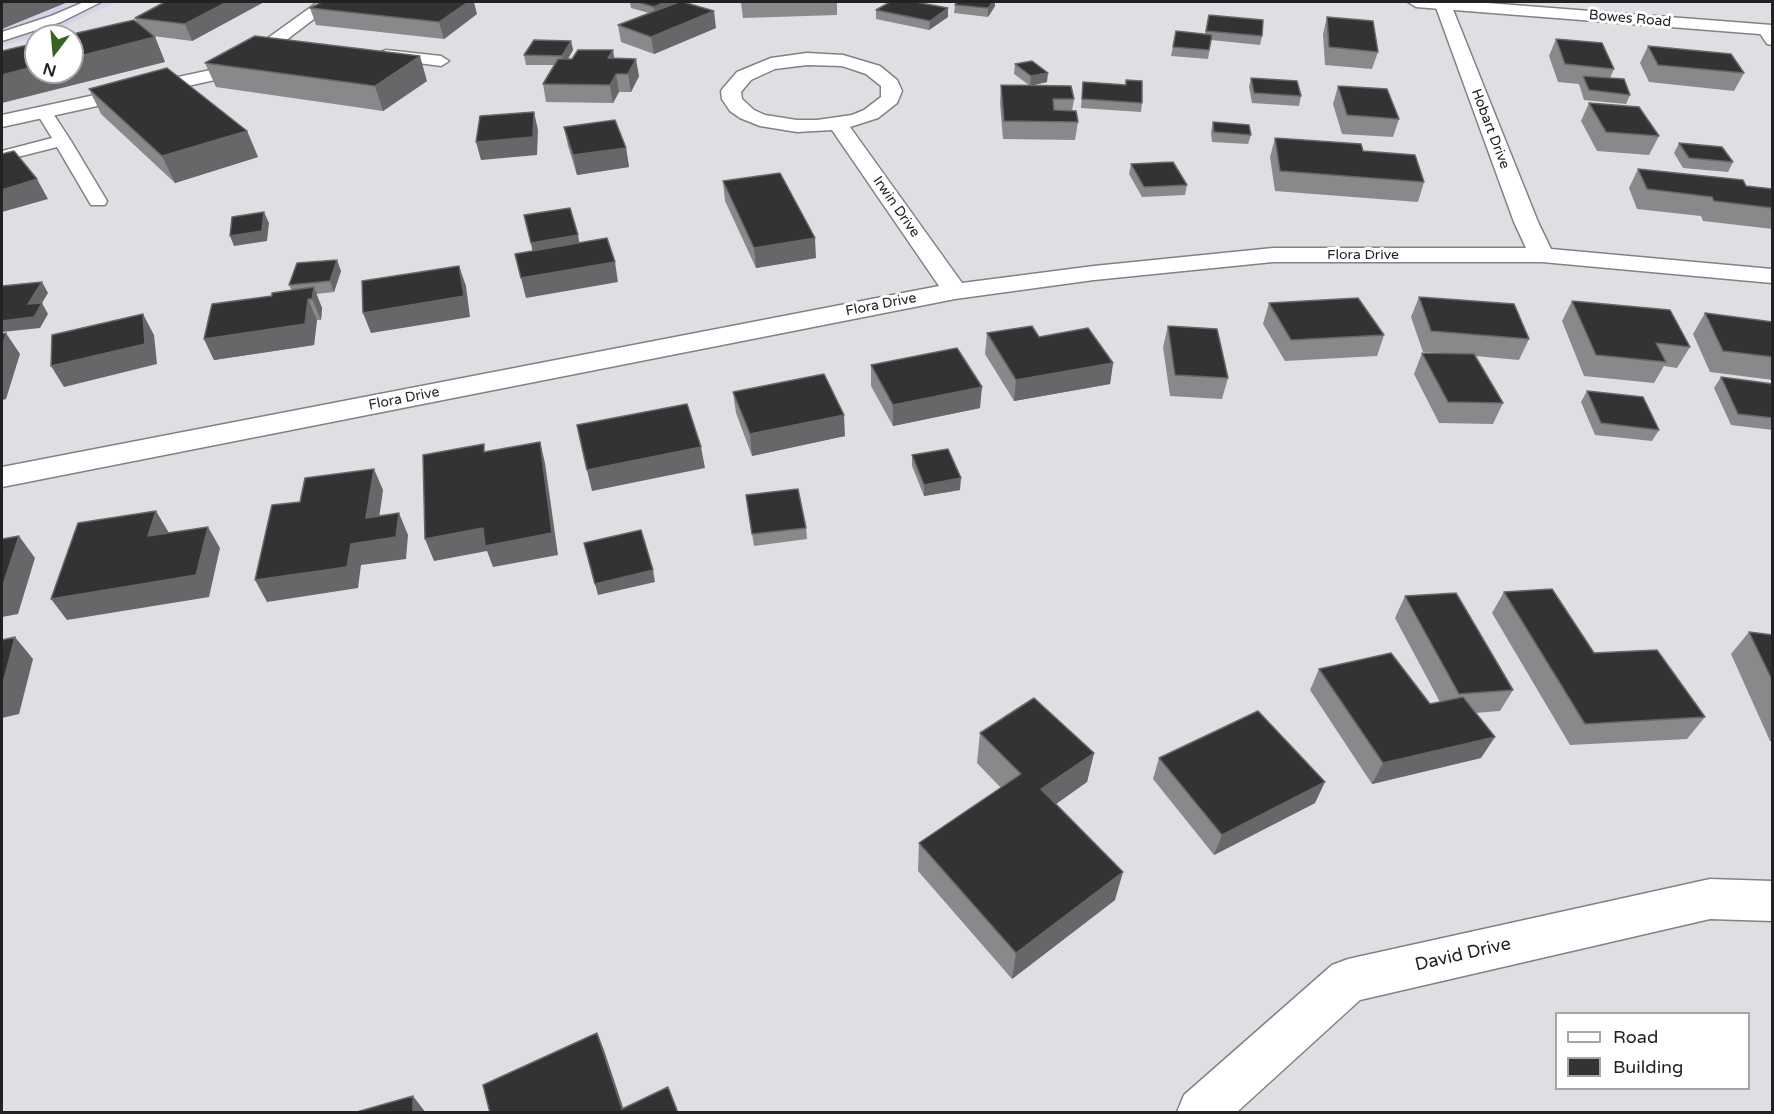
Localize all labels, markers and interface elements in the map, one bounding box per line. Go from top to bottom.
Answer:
street label: Bowes Road [1588,7,1672,31]
north arrow [24,24,84,84]
text: N [41,58,59,81]
street label: Hobart Drive [1467,87,1513,171]
street label: Irwin Drive [869,173,923,241]
street label: Flora Drive [1327,247,1399,263]
street label: Flora Drive [844,290,918,320]
street label: Flora Drive [367,384,441,414]
street label: David Drive [1413,933,1513,977]
legend [1555,1012,1750,1090]
text: Road [1613,1026,1658,1048]
text: Building [1613,1056,1683,1078]

